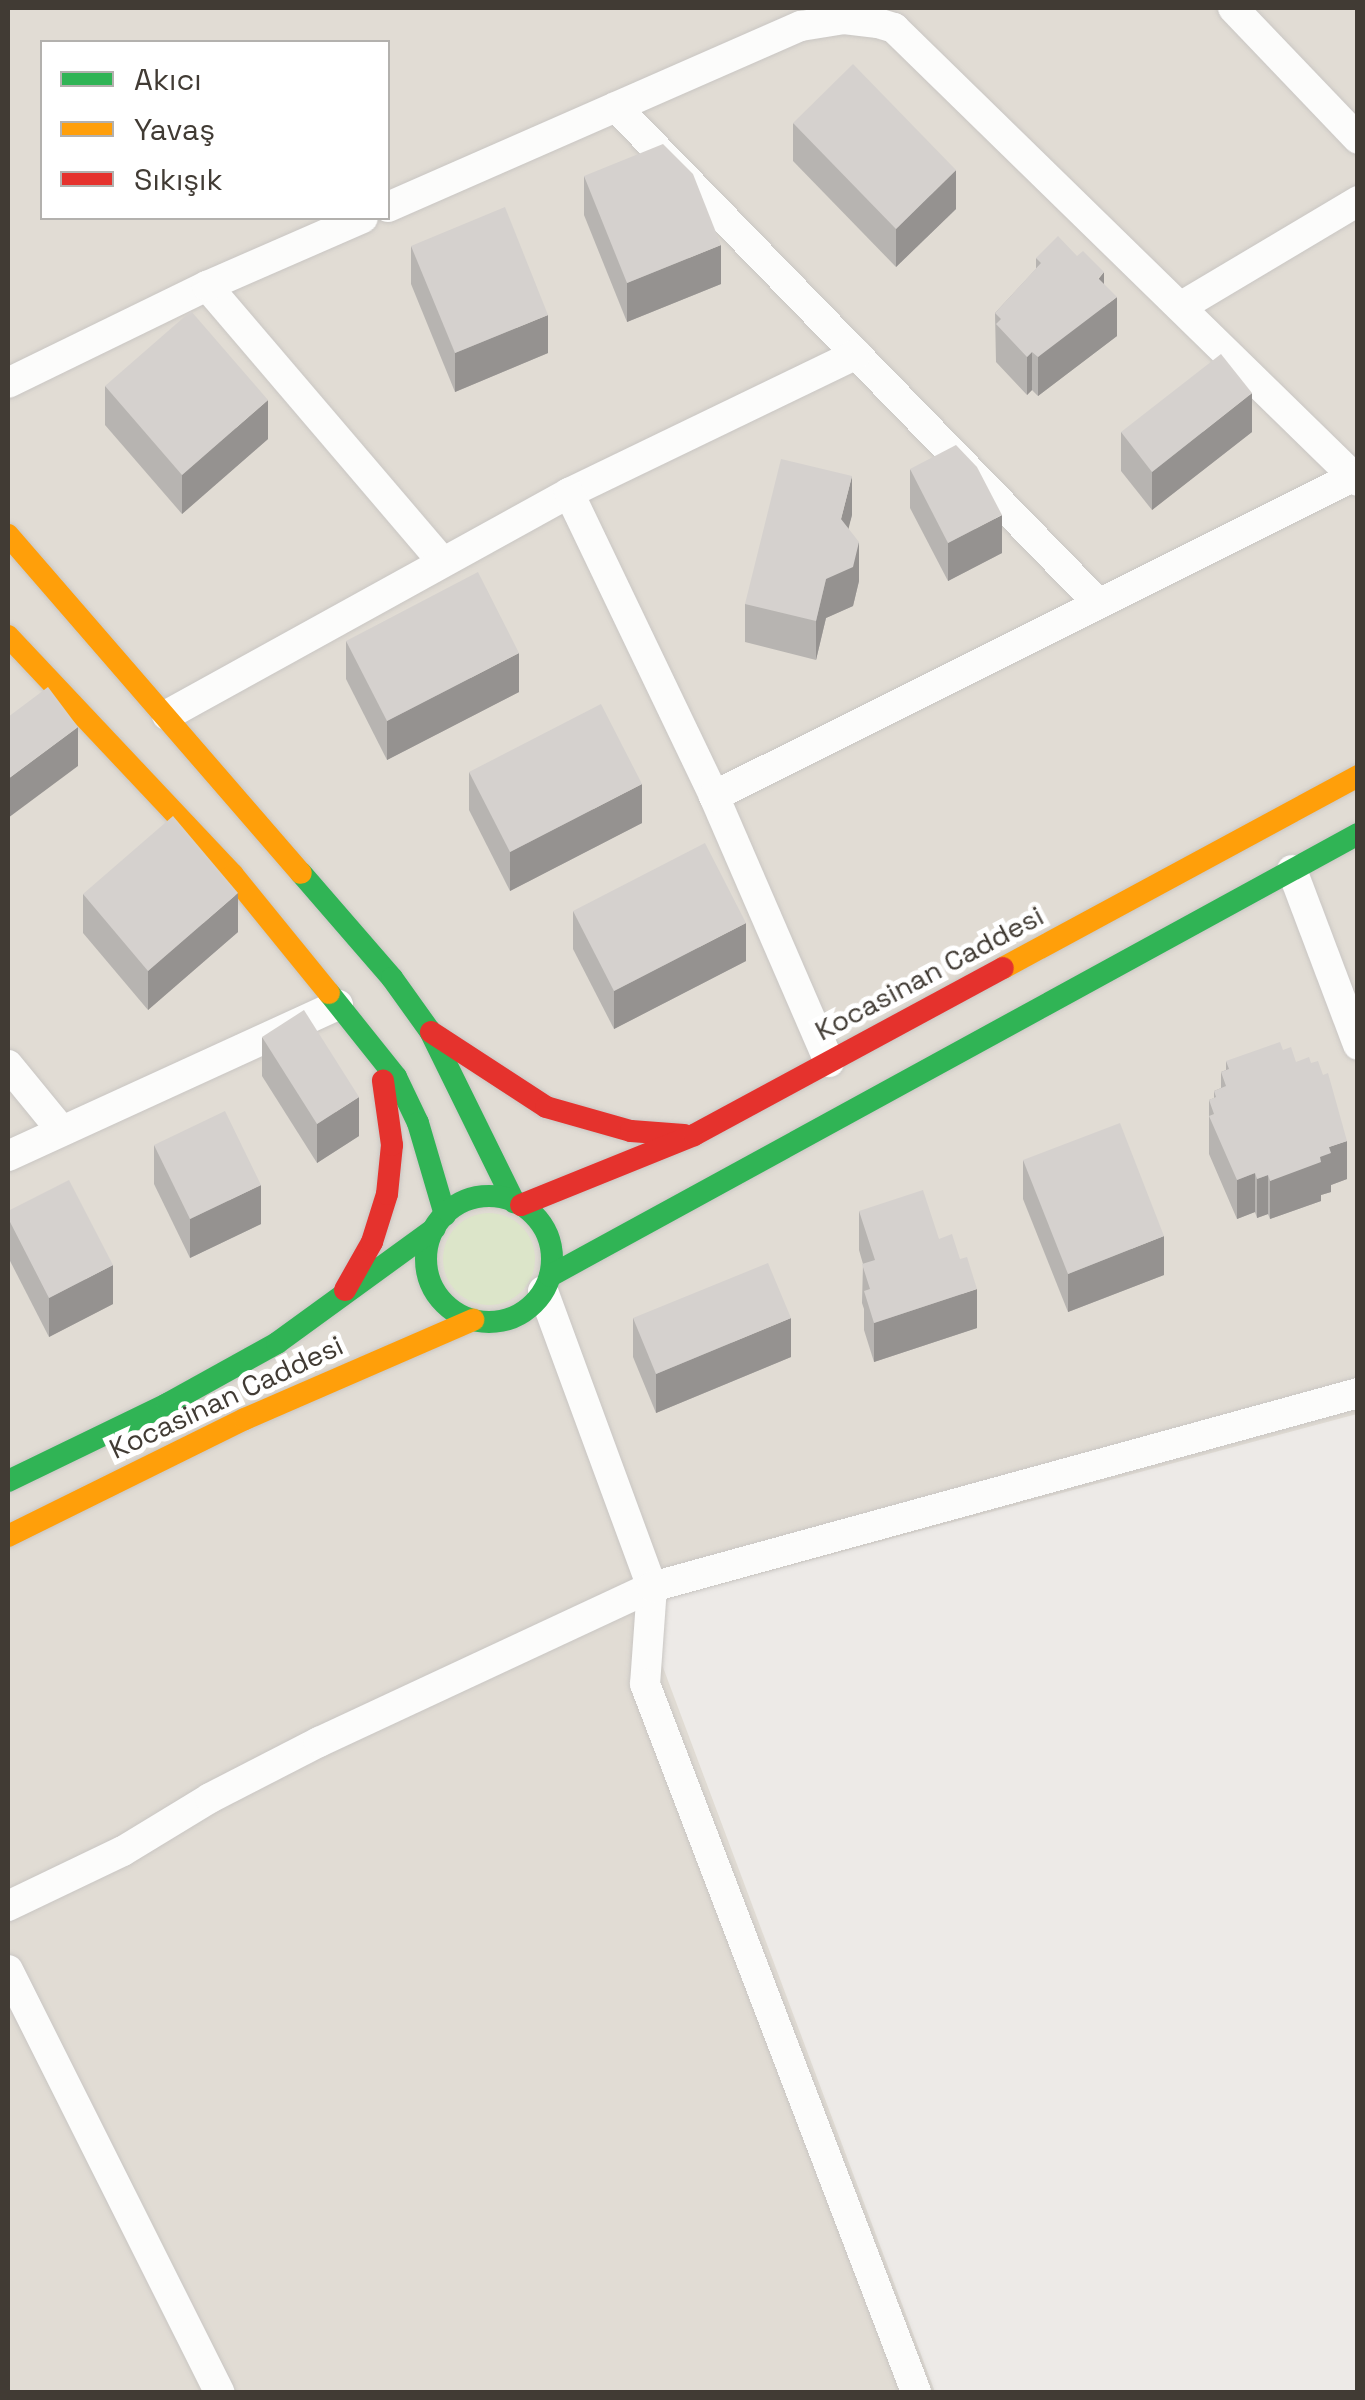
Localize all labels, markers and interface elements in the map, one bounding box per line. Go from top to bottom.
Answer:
legend [40,40,390,220]
text: Akıcı [134,60,202,99]
text: Yavaş [134,110,215,149]
text: Sıkışık [134,160,223,199]
street label: Kocasinan Caddesi [809,899,1049,1047]
street label: Kocasinan Caddesi [104,1328,348,1466]

